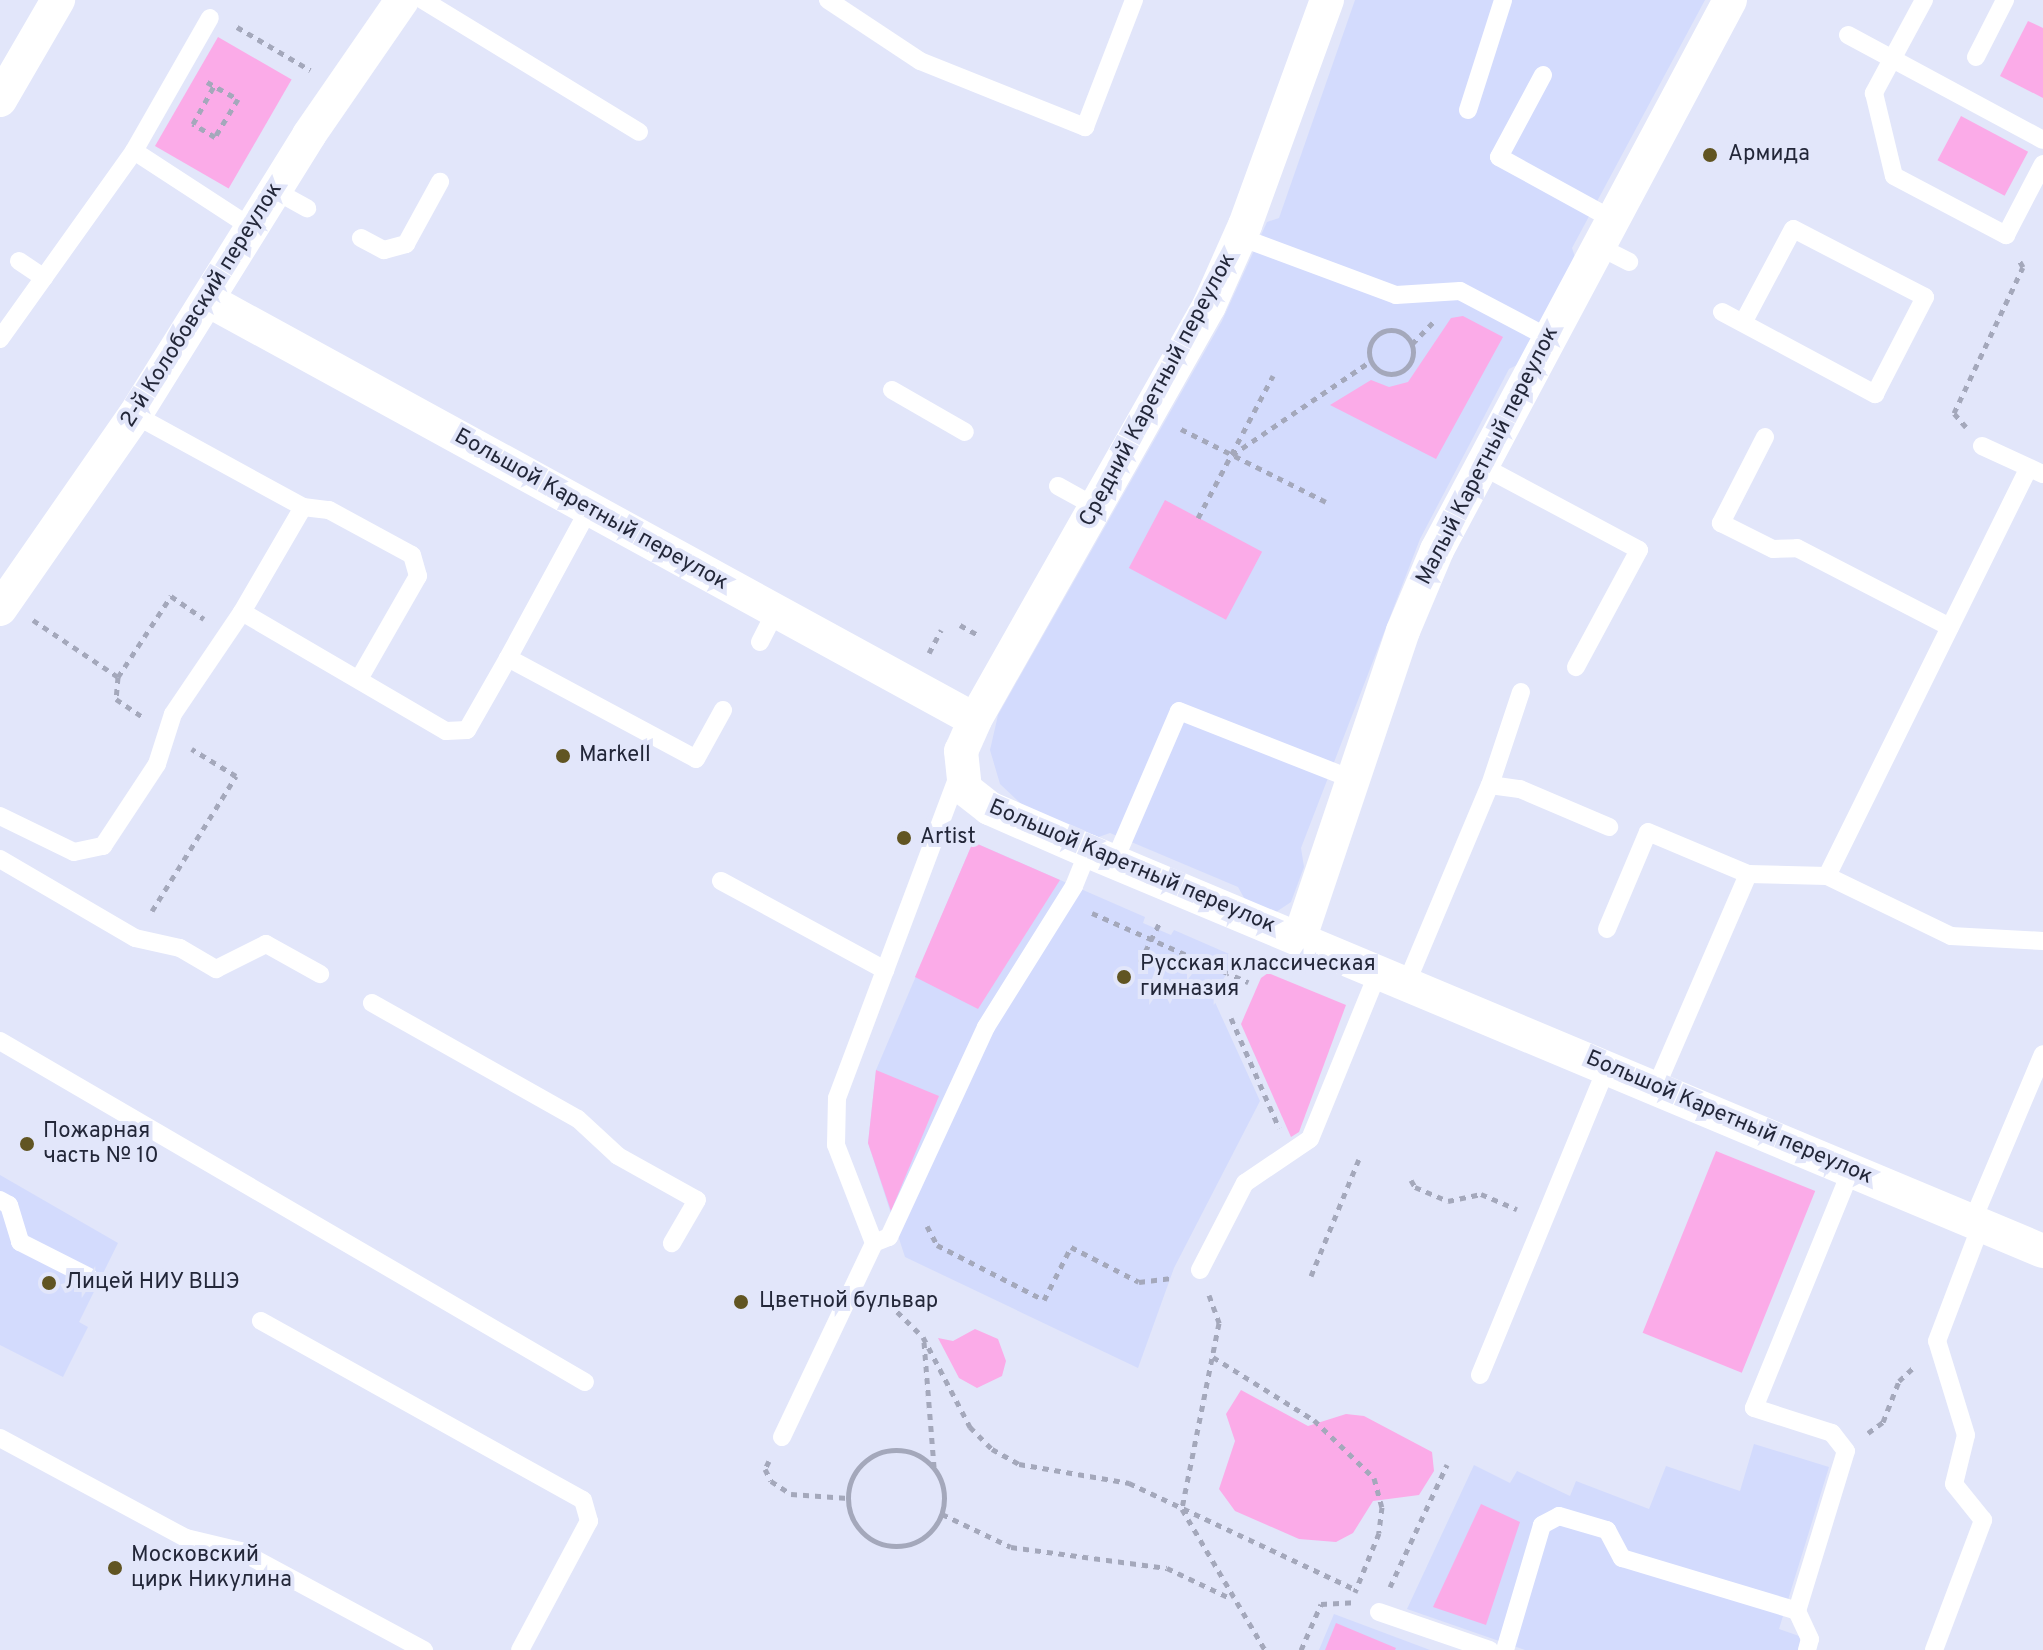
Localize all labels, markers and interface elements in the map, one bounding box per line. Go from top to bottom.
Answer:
place label: Армида [1728,142,1810,168]
marker: Армида [1699,144,1721,166]
street label: 2-й Колобовский переулок [116,178,288,432]
street label: Средний Каретный переулок [1074,249,1242,531]
street label: Малый Каретный переулок [1411,322,1565,590]
street label: Большой Каретный переулок [449,424,733,596]
place label: Markell [579,743,651,769]
marker: Markell [554,747,572,765]
street label: Большой Каретный переулок [985,794,1279,940]
place label: Artist [920,825,976,851]
marker: Artist [895,829,913,847]
place label: Русская классическая гимназия [1140,951,1376,1002]
marker: Русская классическая гимназия [1115,968,1133,986]
street label: Большой Каретный переулок [1582,1045,1876,1191]
place label: Пожарная часть № 10 [43,1118,159,1170]
marker: Пожарная часть № 10 [18,1135,36,1153]
place label: Лицей НИУ ВШЭ [65,1270,241,1296]
marker: Лицей НИУ ВШЭ [40,1274,58,1292]
place label: Цветной бульвар [759,1289,938,1315]
marker: Цветной бульвар [730,1291,752,1313]
place label: Московский цирк Никулина [131,1542,292,1594]
marker: Московский цирк Никулина [106,1559,124,1577]

